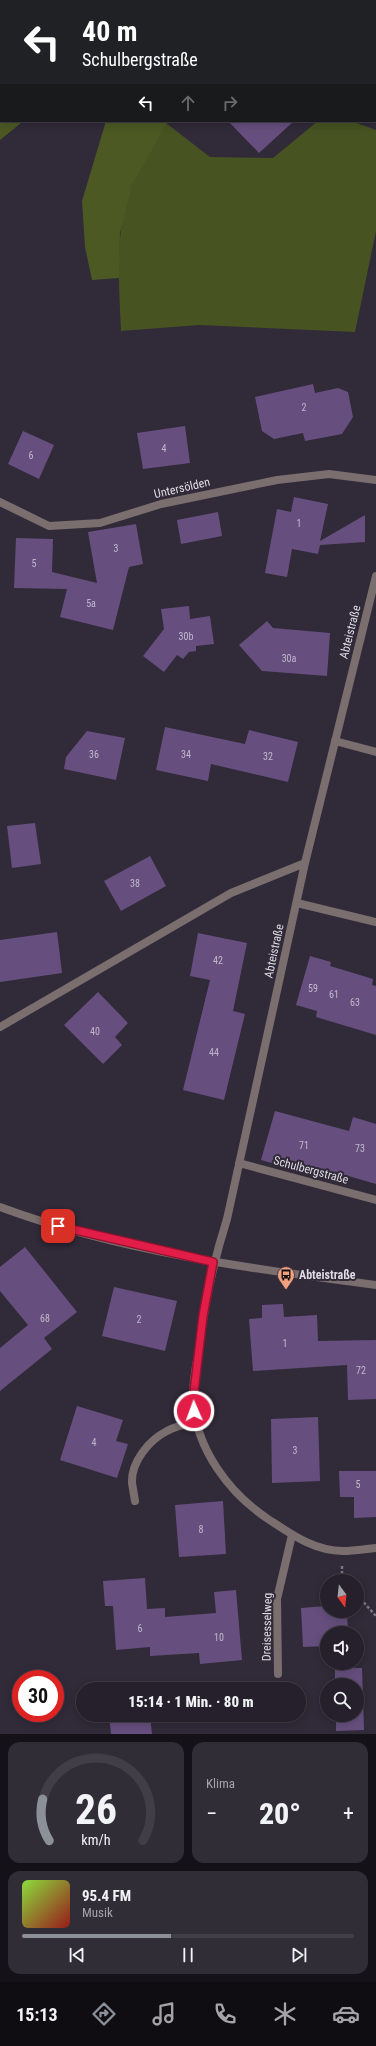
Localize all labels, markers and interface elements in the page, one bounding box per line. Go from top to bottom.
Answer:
text: 40 m [82,15,138,48]
icon: left [16,16,68,68]
text: Schulbergstraße [82,49,198,70]
icon: left [135,92,157,114]
icon: ahead [177,92,199,114]
icon: right [219,92,241,114]
house number: 2 [302,402,307,413]
house number: 4 [162,443,167,454]
house number: 6 [29,450,34,461]
street label: Untersölden [153,475,212,501]
house number: 1 [297,518,301,529]
house number: 3 [114,543,119,554]
house number: 5 [32,558,37,569]
house number: 5a [86,598,96,609]
street label: Abteistraße [337,603,364,660]
house number: 30b [179,631,193,642]
house number: 30a [282,653,297,664]
house number: 36 [89,749,99,760]
house number: 34 [181,749,191,760]
house number: 32 [263,751,273,762]
house number: 38 [130,878,140,889]
street label: Abteistraße [261,922,287,979]
house number: 42 [213,955,223,966]
house number: 59 [308,983,318,994]
house number: 61 [329,989,339,1000]
house number: 63 [350,997,360,1008]
house number: 40 [90,1026,100,1037]
house number: 44 [209,1047,219,1058]
house number: 71 [299,1140,309,1151]
house number: 73 [355,1143,365,1154]
street label: Schulbergstraße [272,1153,350,1187]
pin [41,1209,75,1243]
icon: arrive [47,1215,69,1237]
bus stop icon: Abteistraße [276,1265,296,1290]
place label: Abteistraße [299,1268,356,1282]
house number: 68 [40,1313,50,1324]
house number: 2 [137,1314,142,1325]
house number: 1 [283,1338,287,1349]
house number: 72 [356,1365,366,1376]
position arrow [173,1390,215,1432]
house number: 4 [92,1437,97,1448]
house number: 3 [293,1445,298,1456]
house number: 5 [356,1479,361,1490]
house number: 8 [199,1524,204,1535]
north arrow [320,1574,364,1618]
map controls [320,1574,364,1722]
street label: Dreisesselweg [259,1593,275,1661]
house number: 6 [138,1623,143,1634]
button: sound [320,1626,364,1670]
house number: 10 [214,1632,224,1643]
speed limit sign: 30 [12,1670,64,1722]
button: search [320,1678,364,1722]
text: 15:14 · 1 Min. · 80 m [128,1693,254,1711]
text: Klima [206,1776,235,1791]
text: 26 [75,1784,117,1833]
text: 20° [259,1796,301,1831]
text: − [206,1801,217,1826]
text: + [343,1801,354,1826]
text: km/h [81,1831,111,1847]
text: 95.4 FM [82,1887,131,1905]
text: Musik [82,1905,113,1920]
icon: previous [66,1944,88,1966]
icon: pause [177,1944,199,1966]
icon: next [288,1944,310,1966]
icon: directions [90,2000,118,2028]
icon: music [150,2000,178,2028]
icon: phone [211,2000,239,2028]
icon: climate [271,2000,299,2028]
icon: car [332,2000,360,2028]
text: 15:13 [16,2004,58,2025]

